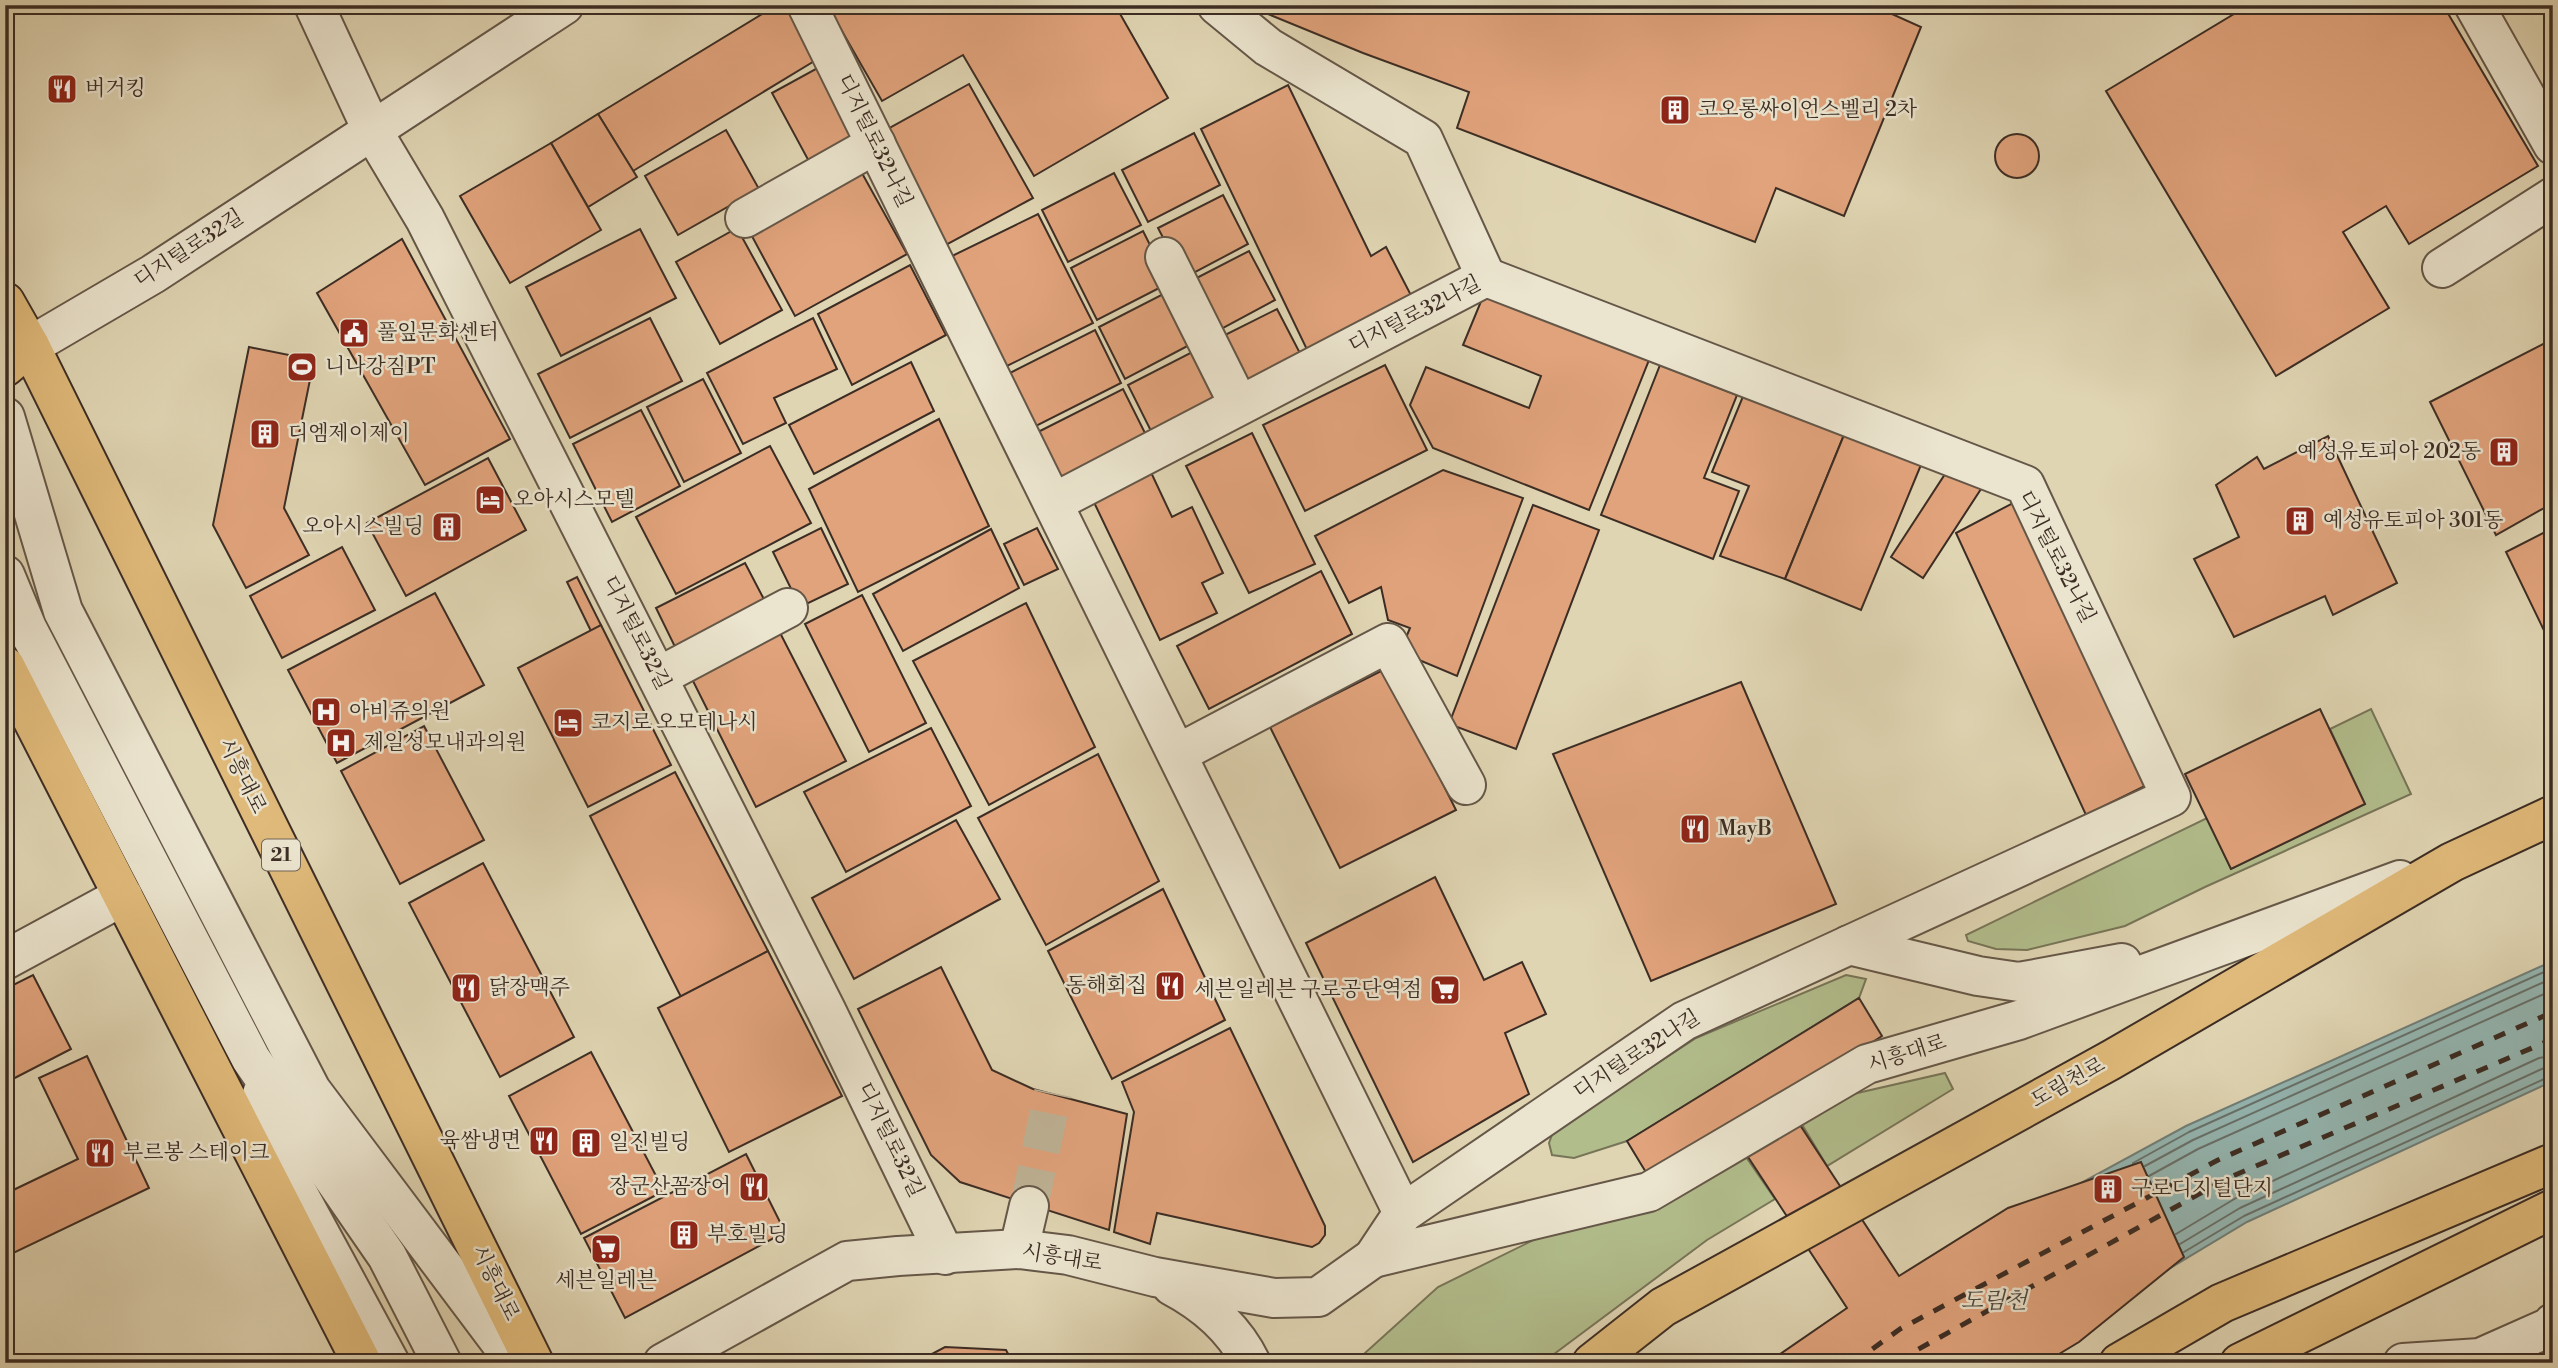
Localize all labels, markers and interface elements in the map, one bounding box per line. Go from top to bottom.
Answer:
street label: 디지털로32나길 [830,70,918,212]
restaurant icon: 버거킹 [45,72,79,106]
place label: 버거킹 [85,76,146,102]
building icon: 코오롱싸이언스벨리 2차 [1658,93,1692,127]
place label: 코오롱싸이언스벨리 2차 [1698,97,1918,123]
street label: 디지털로32길 [130,204,248,294]
street label: 디지털로32나길 [1344,270,1486,360]
public building icon: 풀잎문화센터 [337,316,371,350]
place label: 풀잎문화센터 [377,320,499,346]
sports icon: 니나강짐PT [285,350,319,384]
place label: 니나강짐PT [325,354,436,380]
building icon: 디엠제이제이 [248,417,282,451]
place label: 디엠제이제이 [288,421,410,447]
building icon: 예성유토피아 202동 [2487,435,2521,469]
place label: 예성유토피아 202동 [2297,439,2481,465]
hotel icon: 오아시스모텔 [473,483,507,517]
street label: 디지털로32나길 [2011,486,2101,628]
place label: 오아시스모텔 [513,487,635,513]
building icon: 예성유토피아 301동 [2283,504,2317,538]
place label: 예성유토피아 301동 [2323,508,2503,534]
building icon: 오아시스빌딩 [430,510,464,544]
place label: 오아시스빌딩 [302,514,424,540]
street label: 디지털로32길 [596,571,676,695]
hospital icon: 아비쥬의원 [309,695,343,729]
place label: 아비쥬의원 [349,699,450,725]
hotel icon: 코지로 오모테나시 [551,706,585,740]
place label: 코지로 오모테나시 [591,710,758,736]
hospital icon: 제일성모내과의원 [324,726,358,760]
place label: 제일성모내과의원 [364,730,526,756]
street label: 시흥대로 [213,734,271,818]
restaurant icon: MayB [1678,812,1712,846]
place label: MayB [1718,816,1772,842]
road number: 21 [262,840,300,870]
restaurant icon: 동해회집 [1153,969,1187,1003]
restaurant icon: 닭장맥주 [449,971,483,1005]
place label: 동해회집 [1066,973,1147,999]
supermarket icon: 세븐일레븐 구로공단역점 [1428,973,1462,1007]
place label: 닭장맥주 [489,975,570,1001]
place label: 세븐일레븐 구로공단역점 [1195,977,1422,1003]
street label: 디지털로32나길 [1569,1005,1705,1105]
street label: 시흥대로 [1864,1029,1950,1079]
street label: 도림천로 [2026,1052,2110,1114]
street label: 디지털로32길 [851,1078,929,1202]
restaurant icon: 육쌈냉면 [527,1124,561,1158]
building icon: 일진빌딩 [569,1126,603,1160]
place label: 육쌈냉면 [440,1128,521,1154]
place label: 일진빌딩 [609,1130,690,1156]
restaurant icon: 부르봉 스테이크 [83,1136,117,1170]
place label: 부르봉 스테이크 [123,1140,269,1166]
restaurant icon: 장군산꼼장어 [737,1170,771,1204]
building icon: 구로디지털단지 [2091,1172,2125,1206]
place label: 장군산꼼장어 [609,1174,731,1200]
place label: 구로디지털단지 [2131,1176,2273,1202]
building icon: 부호빌딩 [667,1218,701,1252]
place label: 부호빌딩 [707,1222,788,1248]
supermarket icon: 세븐일레븐 [589,1232,623,1266]
street label: 시흥대로 [1020,1239,1104,1277]
street label: 시흥대로 [466,1241,524,1325]
place label: 세븐일레븐 [555,1268,657,1294]
water label: 도림천 [1961,1287,2029,1315]

